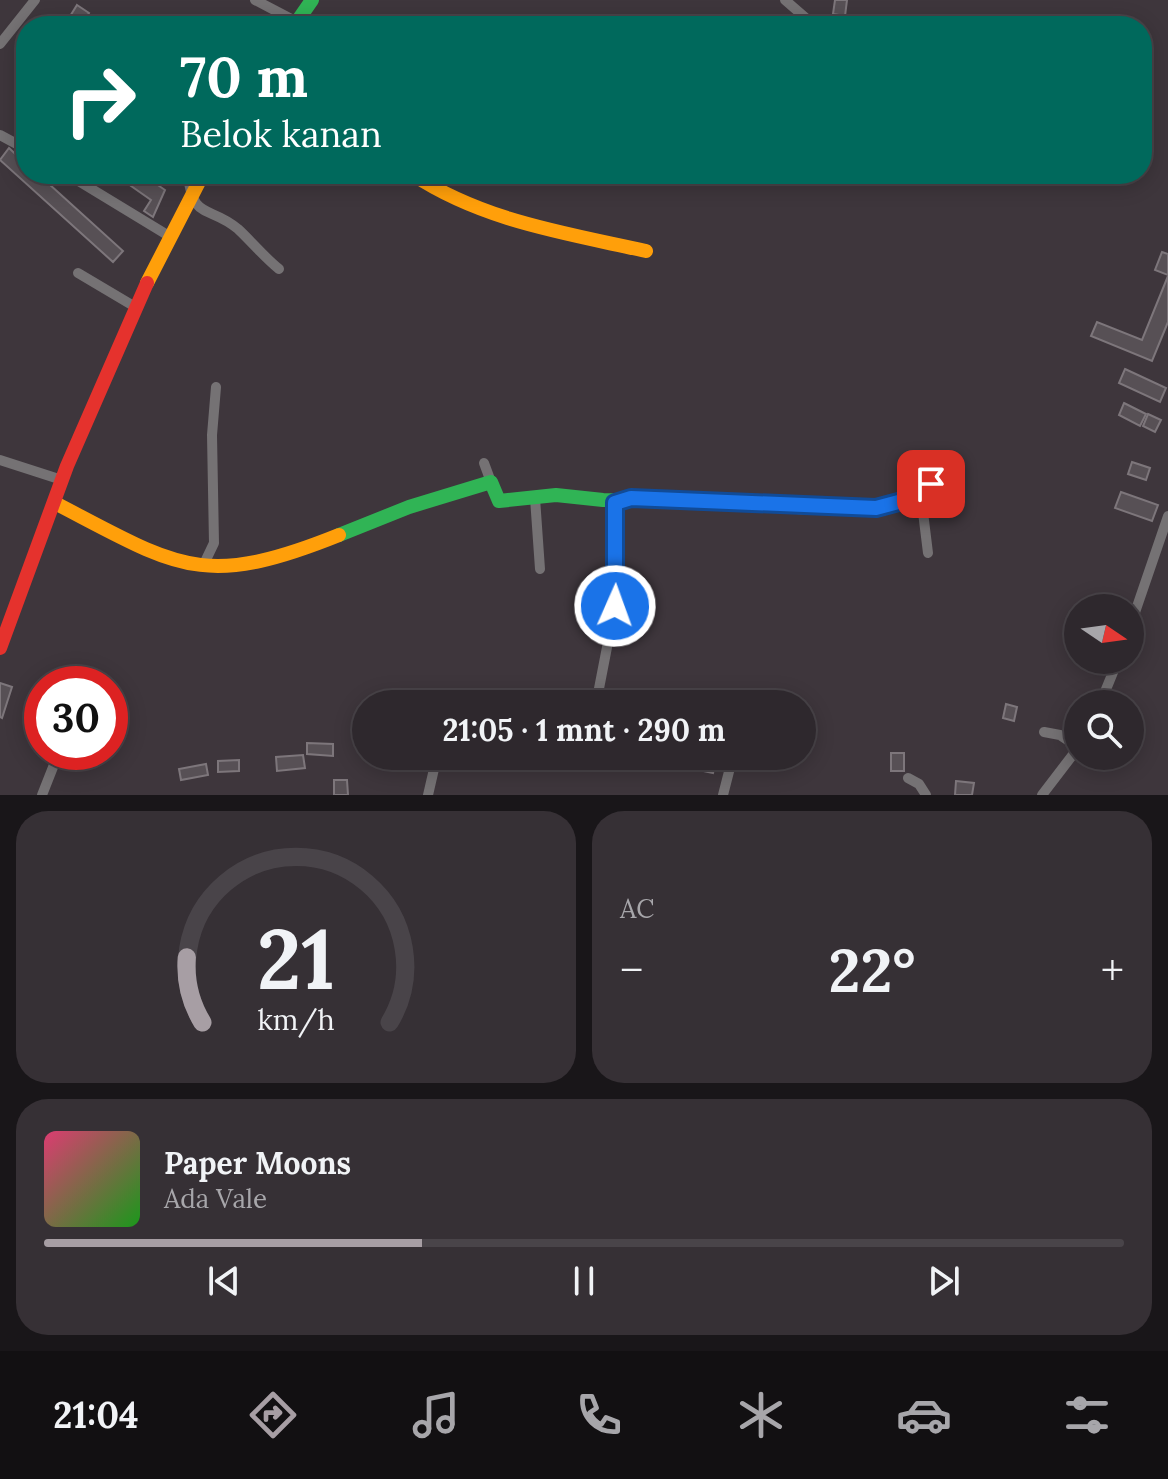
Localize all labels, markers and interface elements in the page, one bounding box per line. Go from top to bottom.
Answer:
text: 70 m [180,41,308,112]
icon: right [48,48,152,152]
text: Belok kanan [180,111,382,157]
pin [897,450,965,518]
icon: arrive [909,462,953,506]
position arrow [573,564,657,648]
north arrow [1064,594,1144,674]
map controls [1064,594,1144,770]
speed limit sign: 30 [24,666,128,770]
button: search [1064,690,1144,770]
text: 21:05 · 1 mnt · 290 m [443,711,725,749]
text: AC [620,892,654,925]
text: 21 [257,905,335,1012]
text: 22° [829,932,915,1008]
text: − [620,942,643,998]
text: + [1101,942,1124,998]
text: km/h [257,1001,335,1038]
text: Paper Moons [164,1144,351,1182]
text: Ada Vale [164,1182,267,1215]
icon: previous [202,1259,246,1303]
icon: pause [562,1259,606,1303]
icon: next [922,1259,966,1303]
icon: directions [245,1387,301,1443]
icon: music [408,1387,464,1443]
icon: phone [571,1387,627,1443]
icon: climate [733,1387,789,1443]
icon: car [896,1387,952,1443]
icon: filters [1059,1387,1115,1443]
text: 21:04 [53,1392,139,1438]

